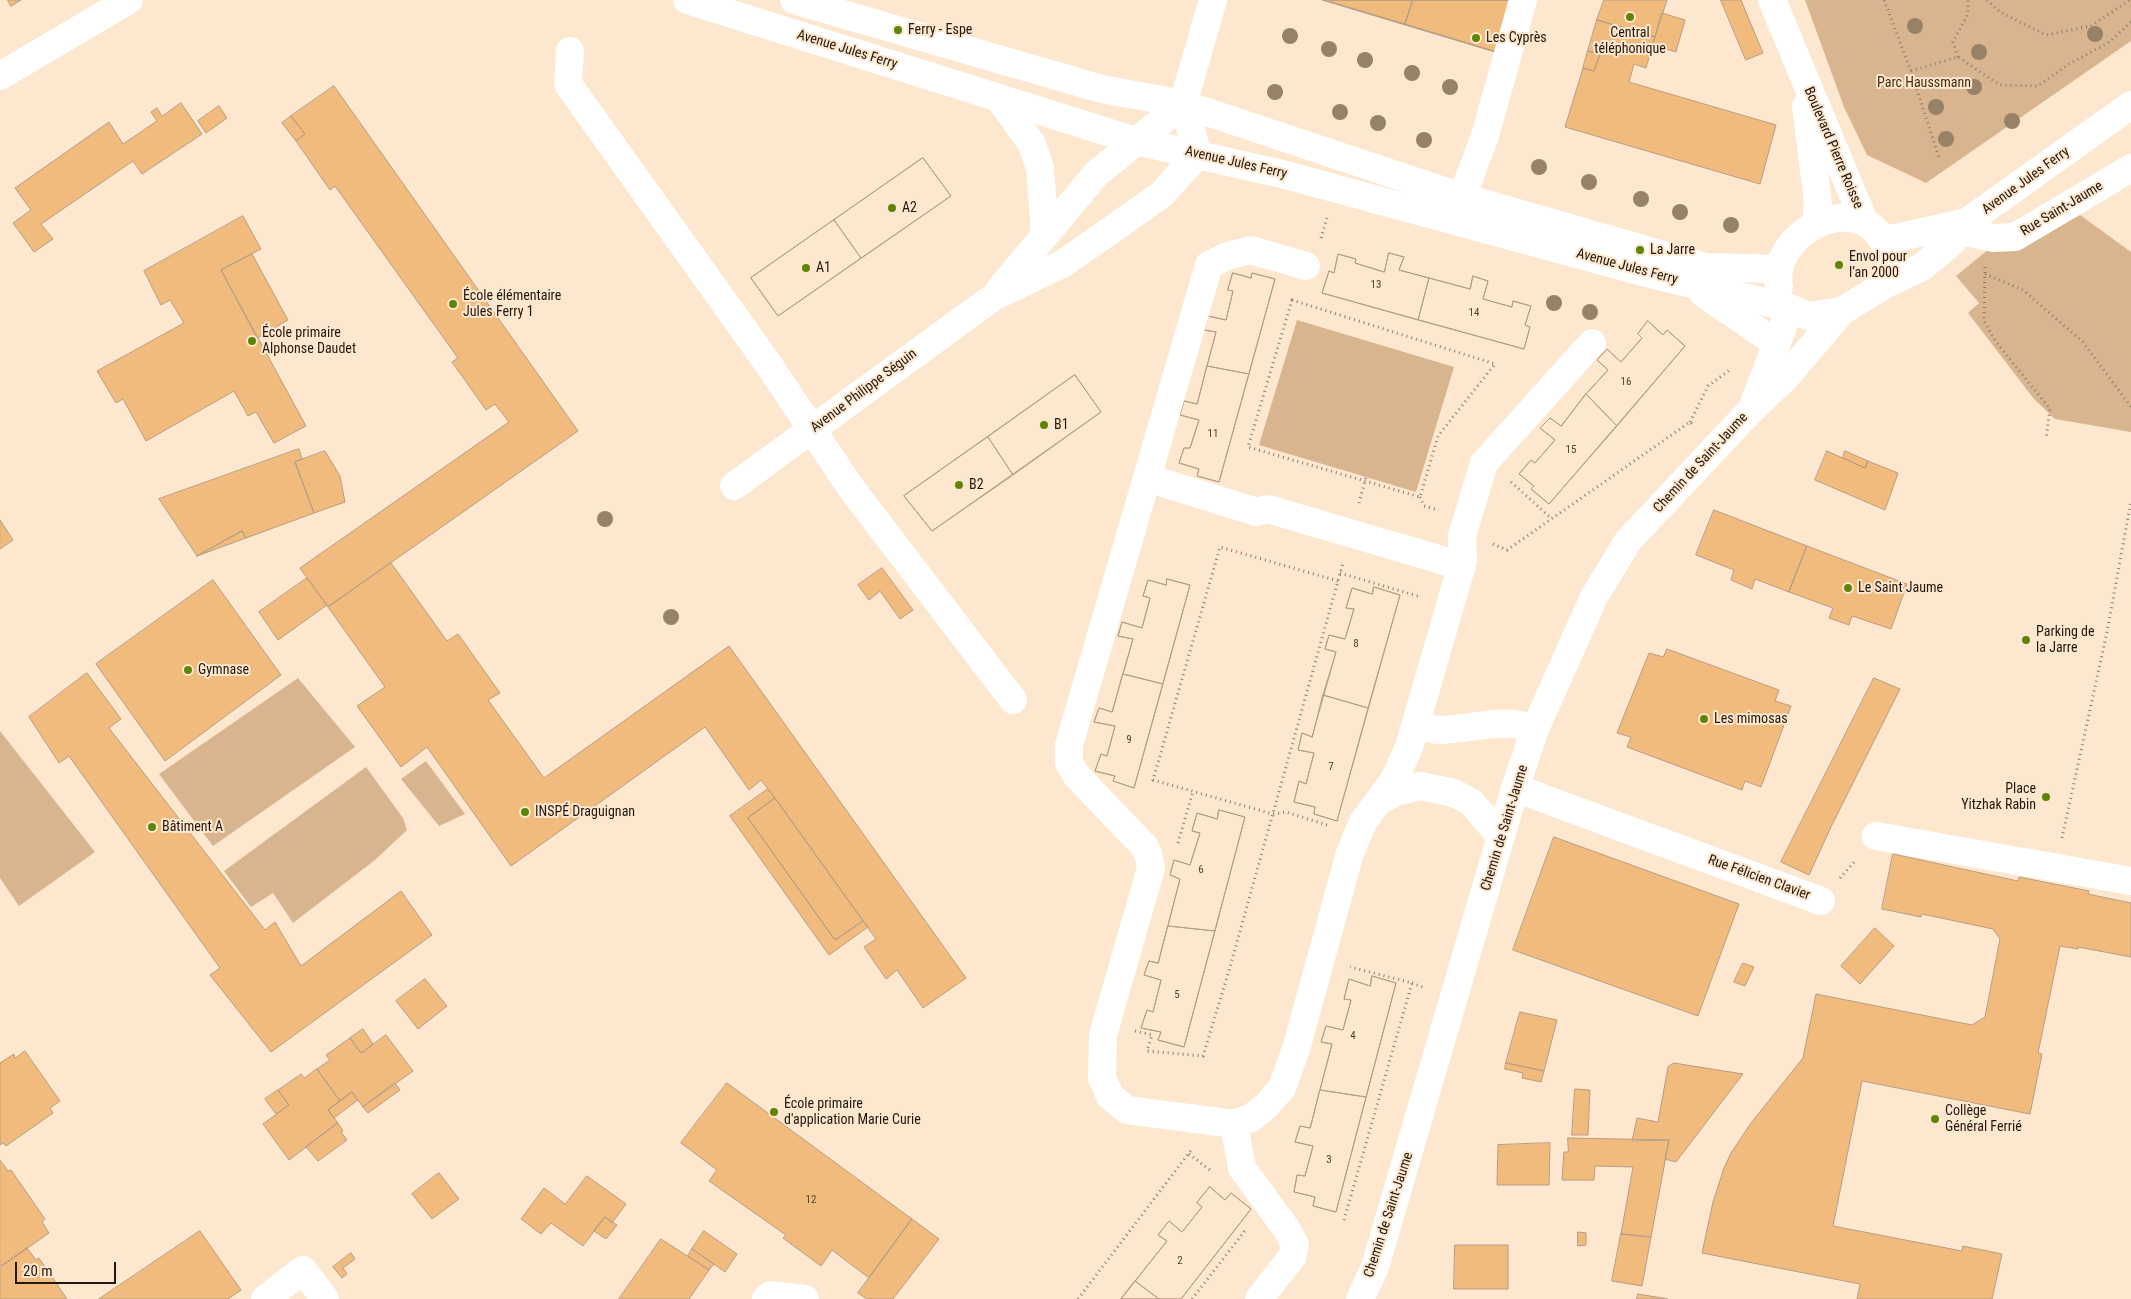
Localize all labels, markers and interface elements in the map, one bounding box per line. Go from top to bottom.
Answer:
marker: Central téléphonique [1624,11,1636,23]
place label: Ferry - Espe [908,22,972,38]
marker: Ferry - Espe [892,24,904,36]
place label: Central téléphonique [1594,25,1666,58]
street label: Avenue Jules Ferry [795,27,899,73]
place label: Les Cyprès [1486,30,1547,46]
marker: Les Cyprès [1470,32,1482,44]
park label: Parc Haussmann [1877,75,1971,91]
street label: Boulevard Pierre Roisse [1800,85,1866,211]
street label: Avenue Jules Ferry [1183,143,1289,183]
street label: Avenue Jules Ferry [1979,144,2073,218]
street label: Rue Saint-Jaume [2018,178,2106,240]
place label: A2 [902,200,917,216]
marker: A2 [886,202,898,214]
place label: La Jarre [1650,242,1695,258]
marker: La Jarre [1634,244,1646,256]
street label: Avenue Jules Ferry [1575,245,1679,289]
place label: Envol pour l’an 2000 [1849,249,1907,282]
marker: Envol pour l’an 2000 [1833,259,1845,271]
place label: A1 [816,260,831,276]
marker: A1 [800,262,812,274]
house number: 13 [1371,278,1381,292]
place label: École élémentaire Jules Ferry 1 [463,288,561,321]
marker: École élémentaire Jules Ferry 1 [447,298,459,310]
house number: 14 [1469,306,1479,320]
place label: École primaire Alphonse Daudet [262,325,356,358]
marker: École primaire Alphonse Daudet [246,335,258,347]
street label: Avenue Philippe Séguin [808,346,920,436]
house number: 16 [1621,375,1631,389]
street label: Chemin de Saint-Jaume [1650,409,1752,517]
place label: B1 [1054,417,1069,433]
marker: B1 [1038,419,1050,431]
house number: 11 [1208,427,1218,441]
house number: 15 [1566,443,1576,457]
place label: B2 [969,477,984,493]
marker: B2 [953,479,965,491]
place label: Le Saint Jaume [1858,580,1943,596]
marker: Le Saint Jaume [1842,582,1854,594]
place label: Parking de la Jarre [2036,624,2095,656]
marker: Parking de la Jarre [2020,634,2032,646]
house number: 8 [1353,637,1359,651]
place label: Gymnase [198,662,249,678]
marker: Gymnase [182,664,194,676]
place label: Les mimosas [1714,711,1788,727]
marker: Les mimosas [1698,713,1710,725]
house number: 9 [1126,733,1132,747]
house number: 7 [1328,760,1334,774]
street label: Chemin de Saint-Jaume [1478,763,1532,893]
place label: Place Yitzhak Rabin [1961,781,2036,814]
marker: Place Yitzhak Rabin [2040,791,2052,803]
place label: INSPÉ Draguignan [535,804,635,820]
marker: INSPÉ Draguignan [519,806,531,818]
place label: Bâtiment A [162,819,223,835]
marker: Bâtiment A [146,821,158,833]
street label: Rue Félicien Clavier [1706,852,1812,904]
house number: 6 [1198,863,1204,877]
house number: 5 [1174,988,1180,1002]
house number: 4 [1350,1029,1356,1043]
place label: École primaire d'application Marie Curie [784,1096,921,1128]
place label: Collège Général Ferrié [1945,1103,2022,1136]
marker: École primaire d'application Marie Curie [768,1106,780,1118]
marker: Collège Général Ferrié [1929,1113,1941,1125]
street label: Chemin de Saint-Jaume [1361,1150,1417,1280]
house number: 3 [1326,1153,1332,1167]
house number: 12 [806,1193,816,1207]
scale bar [18,1252,119,1284]
house number: 2 [1177,1254,1183,1268]
text: 20 m [23,1262,53,1280]

